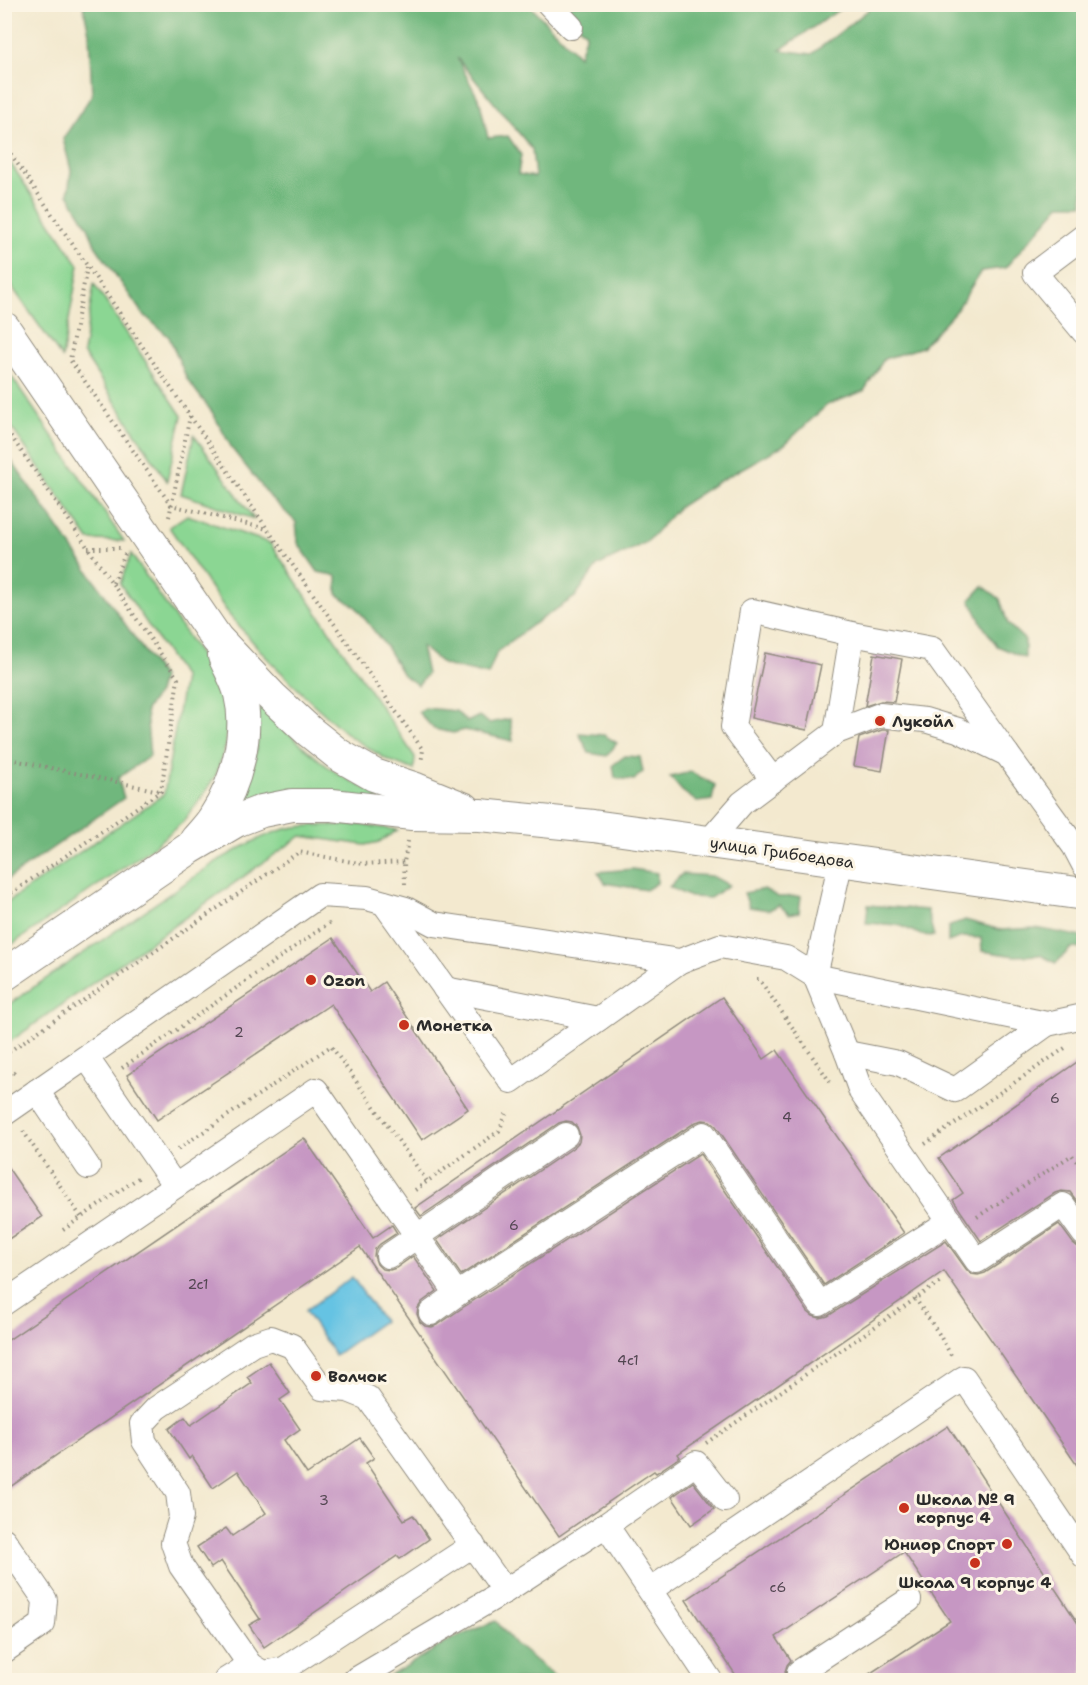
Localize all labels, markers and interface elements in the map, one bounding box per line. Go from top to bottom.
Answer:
place label: Лукойл [892,711,954,732]
marker: Лукойл [873,714,887,728]
street label: улица Грибоедова [709,832,855,873]
place label: Ozon [323,970,366,991]
marker: Ozon [304,973,318,987]
place label: Монетка [416,1015,493,1036]
marker: Монетка [397,1018,411,1032]
house number: 2 [234,1023,244,1041]
house number: 6 [1050,1089,1060,1107]
house number: 4 [782,1108,792,1126]
house number: 6 [509,1216,519,1234]
house number: 2с1 [187,1275,209,1293]
house number: 4с1 [617,1351,639,1369]
place label: Волчок [328,1366,387,1387]
marker: Волчок [309,1369,323,1383]
place label: Школа № 9 корпус 4 [916,1489,1015,1528]
house number: 3 [319,1491,329,1509]
marker: Школа № 9 корпус 4 [897,1501,911,1515]
place label: Юниор Спорт [884,1534,995,1555]
marker: Юниор Спорт [1000,1537,1014,1551]
marker: Школа 9 корпус 4 [968,1556,982,1570]
place label: Школа 9 корпус 4 [898,1572,1052,1593]
house number: с6 [770,1578,786,1596]

